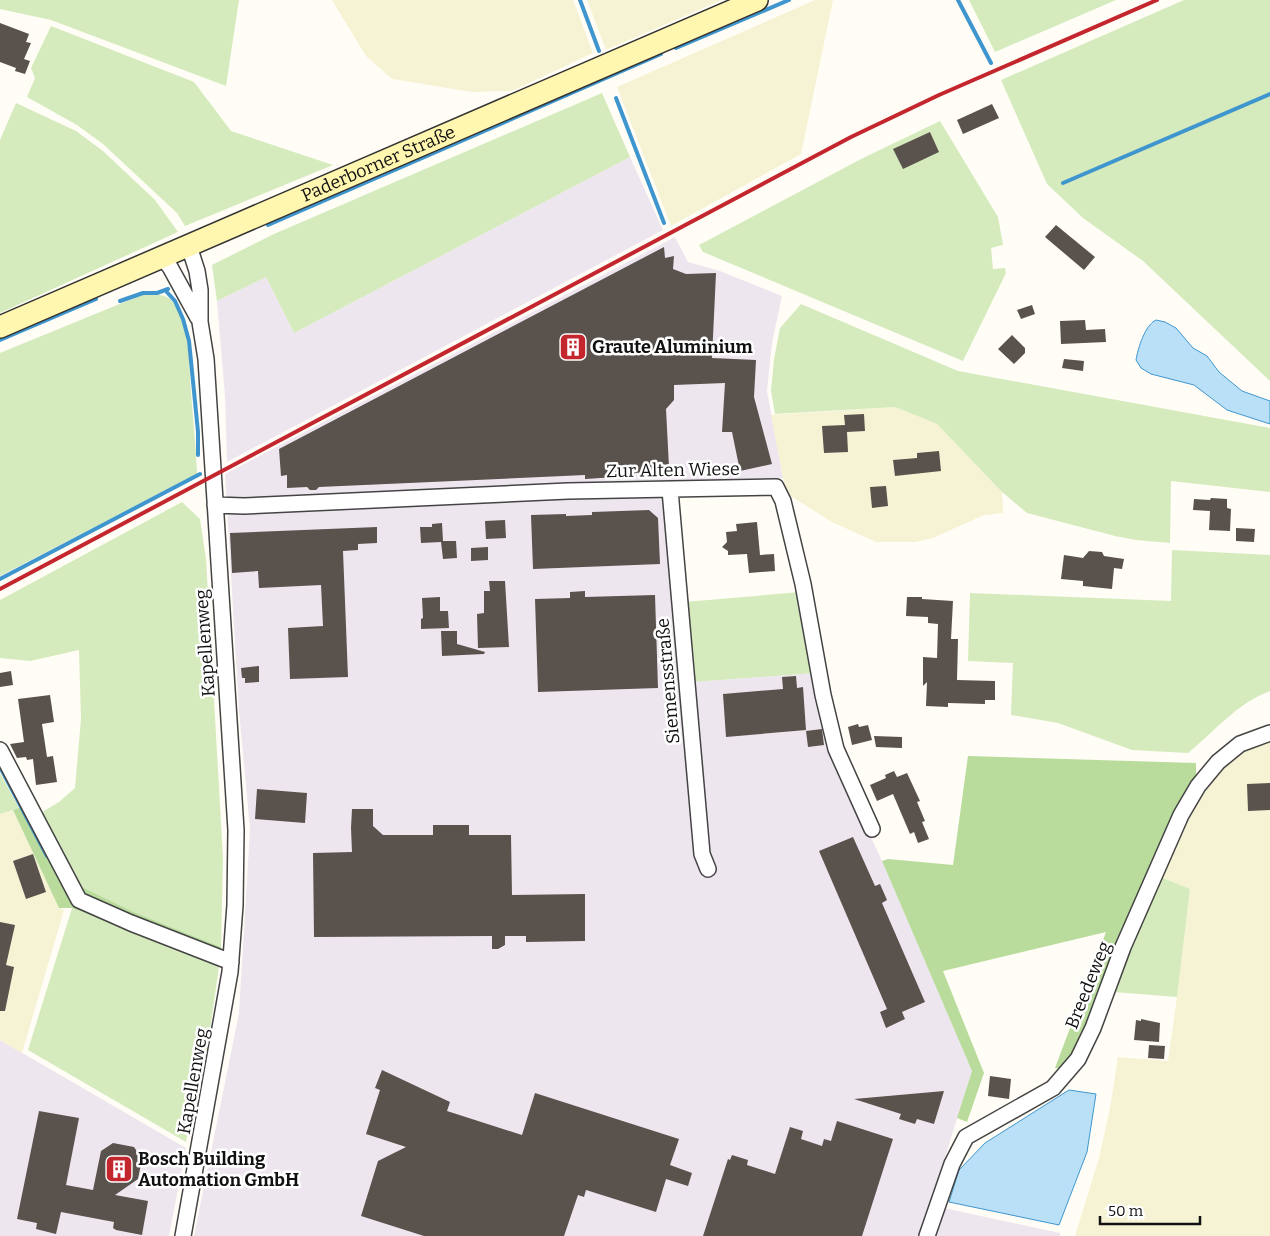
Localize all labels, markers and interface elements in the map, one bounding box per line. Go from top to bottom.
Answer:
street label: Paderborner Straße [298,121,459,207]
building icon: Graute Aluminium [558,332,588,362]
place label: Graute Aluminium [592,336,753,358]
street label: Zur Alten Wiese [606,458,740,482]
street label: Kapellenweg [190,589,220,697]
street label: Siemensstraße [652,617,684,745]
street label: Breedeweg [1060,938,1116,1032]
street label: Kapellenweg [173,1026,213,1136]
place label: Bosch Building Automation GmbH [138,1148,299,1191]
building icon: Bosch Building Automation GmbH [104,1154,134,1184]
scale bar [1100,1194,1200,1226]
text: 50 m [1108,1202,1144,1220]

